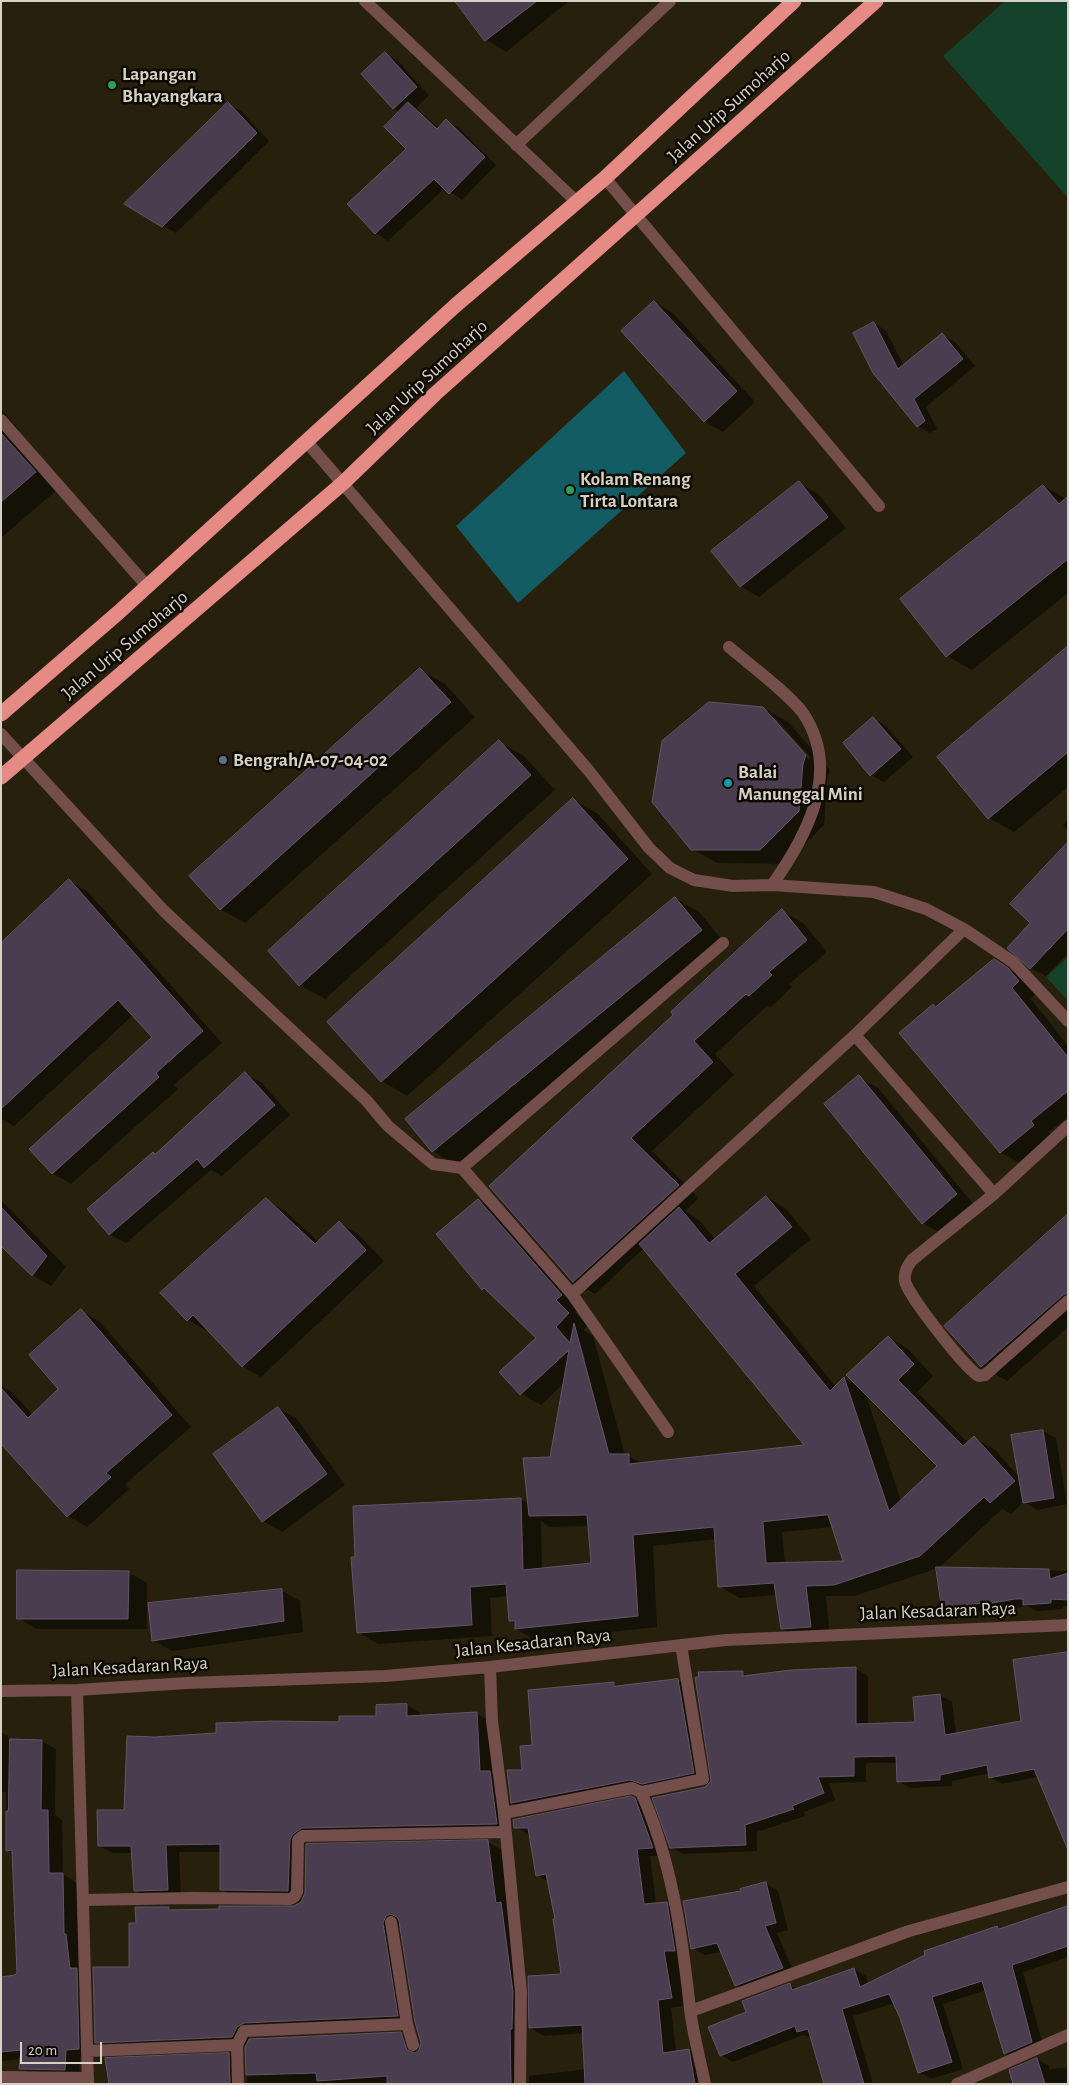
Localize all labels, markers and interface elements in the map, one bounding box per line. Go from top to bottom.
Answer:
street label: Jalan Urip Sumoharjo [663,45,795,167]
place label: Lapangan Bhayangkara [122,63,223,107]
marker: Lapangan Bhayangkara [106,79,118,91]
street label: Jalan Urip Sumoharjo [362,315,492,439]
place label: Kolam Renang Tirta Lontara [580,468,690,512]
marker: Kolam Renang Tirta Lontara [564,484,576,496]
street label: Jalan Urip Sumoharjo [57,586,193,704]
place label: Bengrah/A-07-04-02 [233,749,388,771]
marker: Bengrah/A-07-04-02 [217,754,229,766]
place label: Balai Manunggal Mini [738,761,863,805]
marker: Balai Manunggal Mini [722,777,734,789]
street label: Jalan Kesadaran Raya [860,1597,1016,1625]
street label: Jalan Kesadaran Raya [454,1623,612,1663]
street label: Jalan Kesadaran Raya [51,1652,209,1682]
scale bar [22,2032,105,2064]
text: 20 m [28,2043,57,2058]

